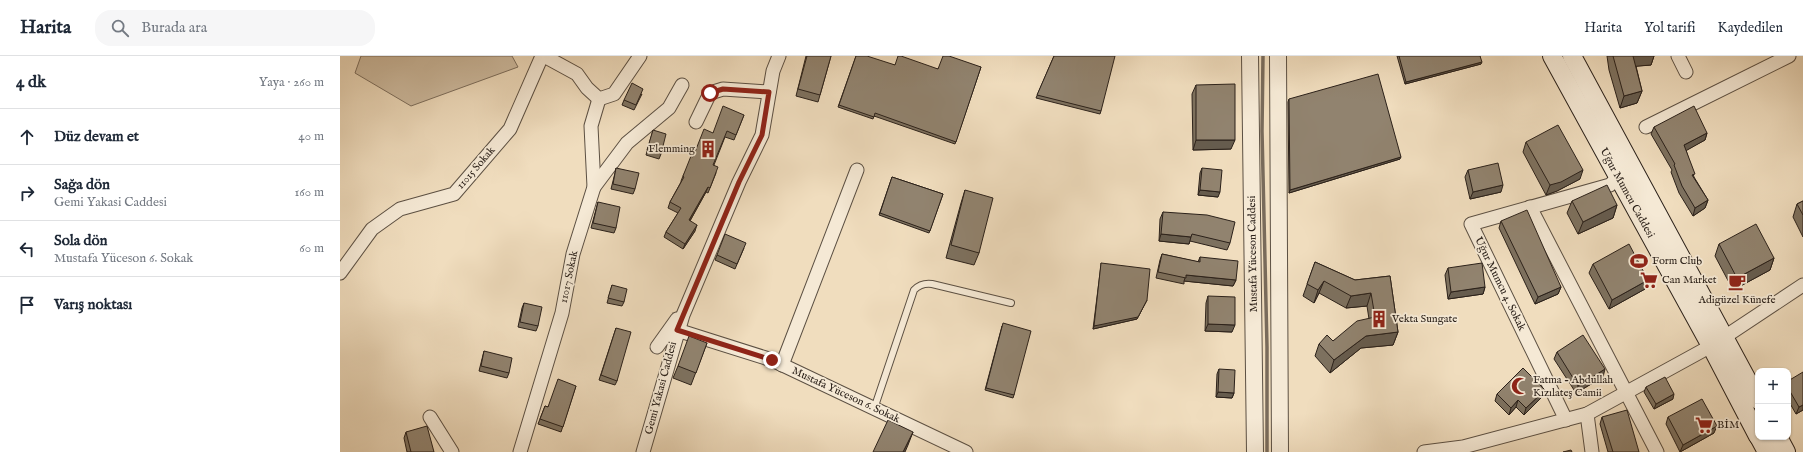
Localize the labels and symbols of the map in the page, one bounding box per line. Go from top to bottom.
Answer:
route start [701,84,719,102]
building icon: Flemming [698,139,718,159]
place label: Flemming [648,142,696,156]
street label: 11015 Sokak [454,144,498,192]
street label: Uğur Mumcu Caddesi [1596,145,1658,241]
street label: Mustafa Yüceson Caddesi [1245,196,1261,312]
street label: Uğur Mumcu 4. Sokak [1471,235,1529,334]
street label: 11017 Sokak [557,249,581,304]
sports icon: Form Club [1629,251,1649,271]
place label: Form Club [1652,254,1702,268]
supermarket icon: Can Market [1639,270,1659,290]
cafe icon: Adigüzel Künefe [1727,272,1747,292]
place label: Can Market [1662,273,1717,287]
place label: Adigüzel Künefe [1698,293,1776,307]
building icon: Vekta Sungate [1369,309,1389,329]
place label: Vekta Sungate [1391,312,1457,326]
street label: Gemi Yakasi Caddesi [642,340,680,436]
route end [763,351,781,369]
street label: Mustafa Yüceson 6. Sokak [790,364,902,426]
place label: Fatma - Abdullah Kızılateş Camii [1533,373,1613,400]
mosque icon: Fatma - Abdullah Kızılateş Camii [1510,376,1530,396]
supermarket icon: BİM [1694,415,1714,435]
place label: BİM [1717,418,1740,432]

